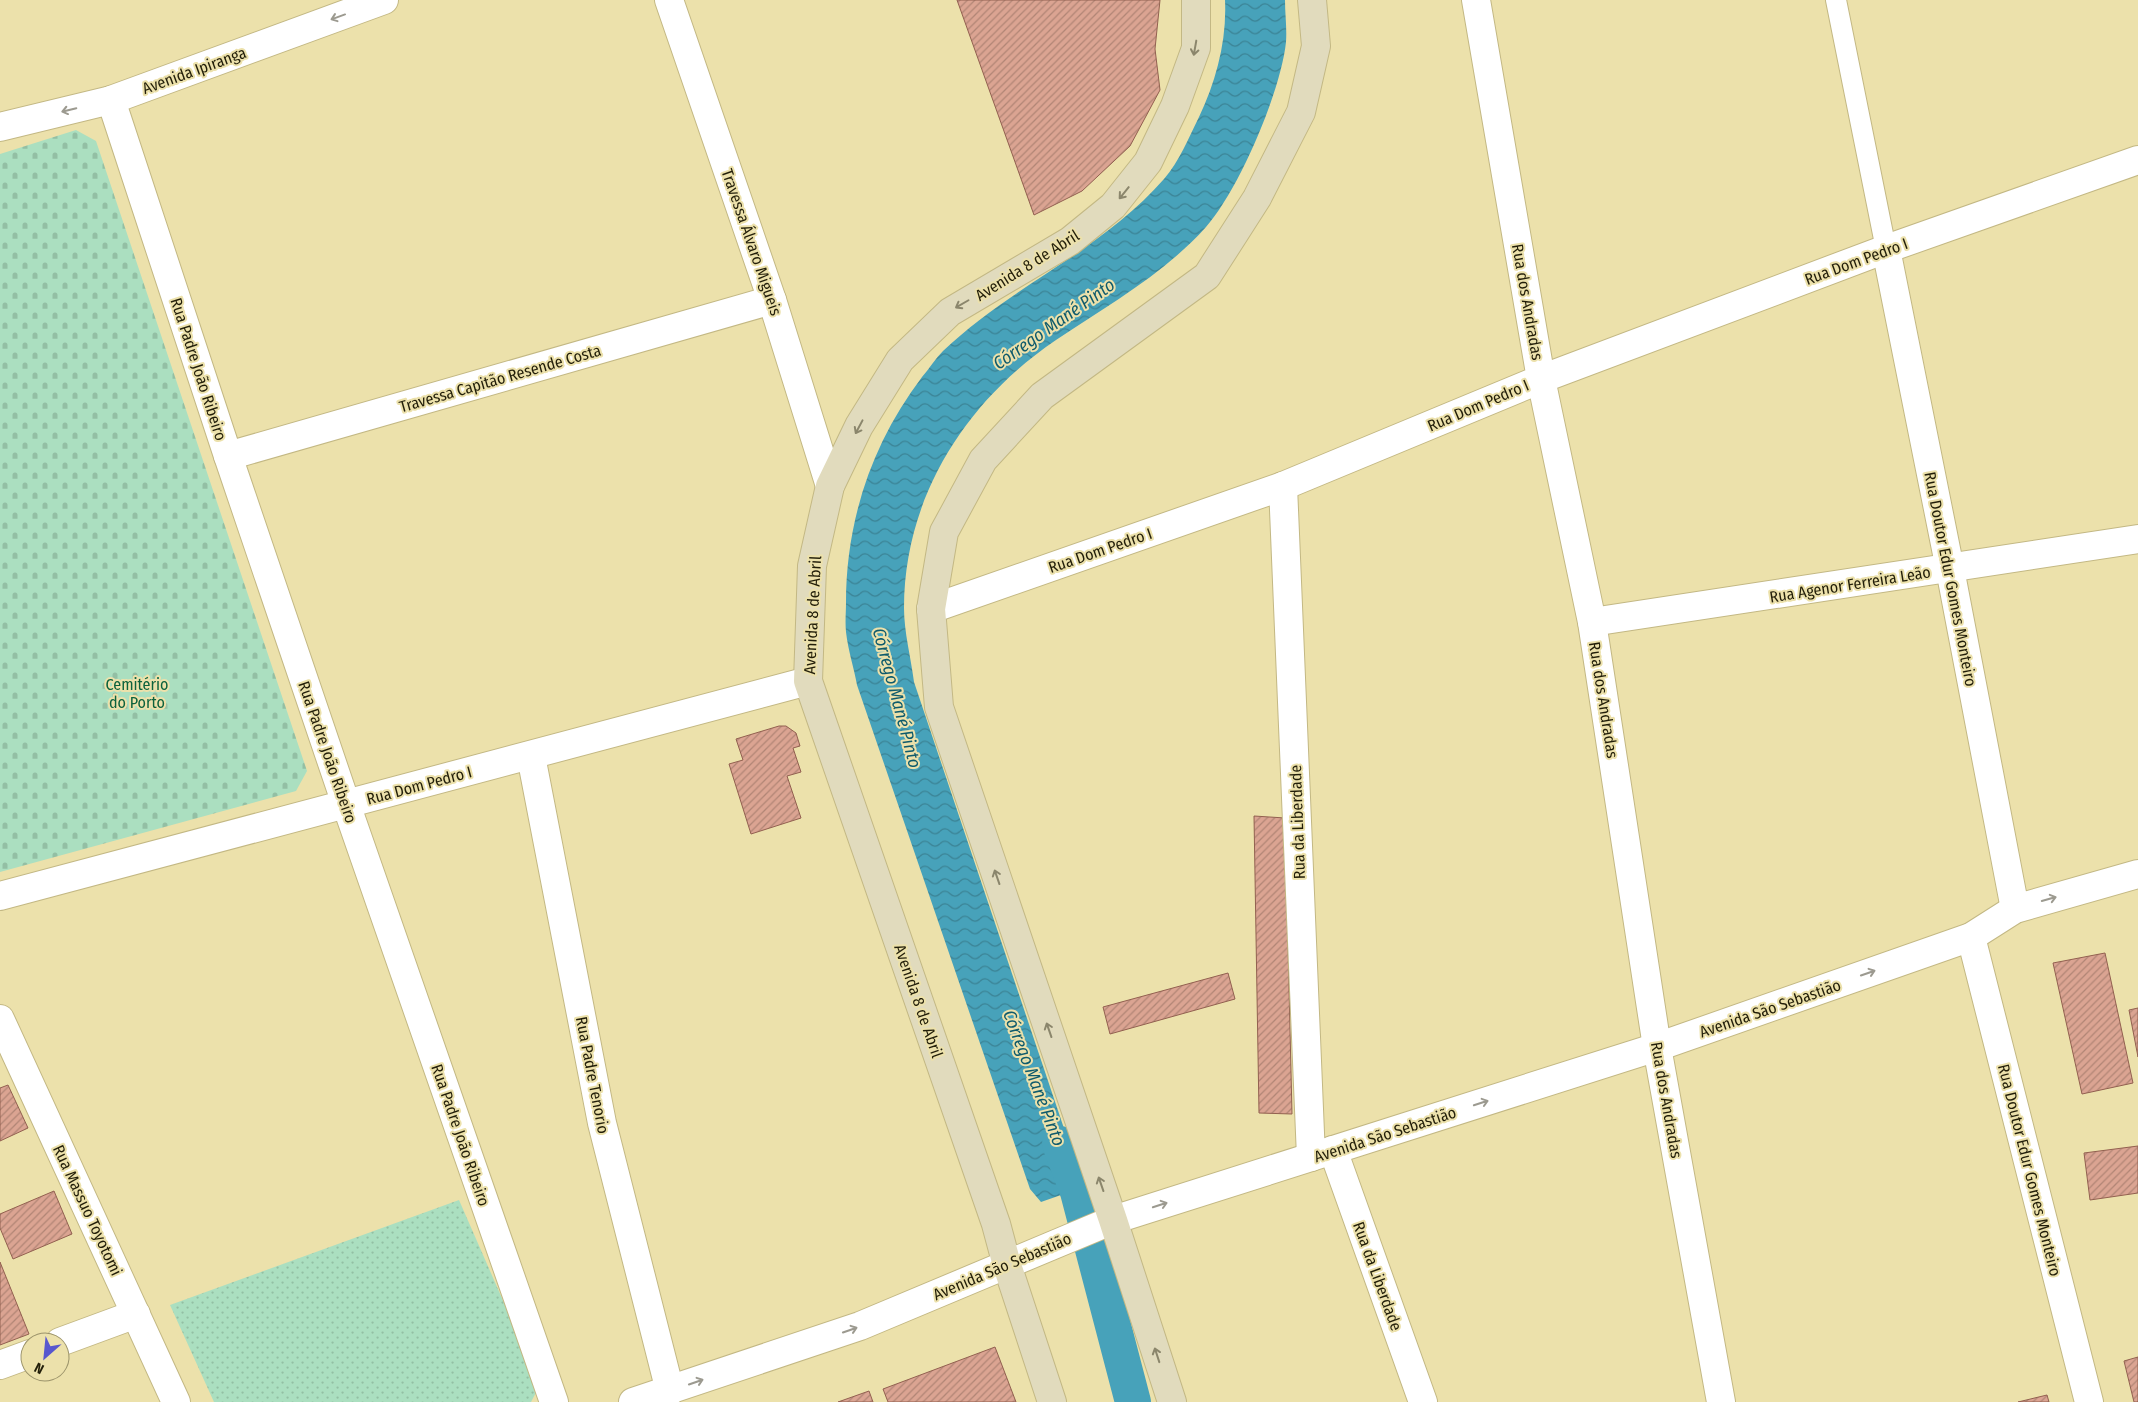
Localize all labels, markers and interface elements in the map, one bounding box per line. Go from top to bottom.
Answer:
one-way arrow [331,13,346,22]
one-way arrow [1189,40,1199,56]
street label: Avenida Ipiranga [140,43,249,98]
one-way arrow [61,106,77,115]
street label: Travessa Álvaro Migueis [717,166,786,318]
one-way arrow [1118,186,1129,199]
street label: Avenida 8 de Abril [972,226,1083,305]
street label: Rua Dom Pedro I [1802,234,1910,289]
street label: Rua dos Andradas [1508,242,1547,362]
water label: Córrego Mané Pinto [989,274,1119,374]
street label: Rua Padre João Ribeiro [166,295,231,443]
one-way arrow [956,300,970,310]
street label: Travessa Capitão Resende Costa [397,341,603,416]
street label: Rua Dom Pedro I [1425,376,1532,435]
one-way arrow [854,420,864,435]
street label: Rua Doutor Edur Gomes Monteiro [1920,470,1981,688]
street label: Rua Dom Pedro I [1046,524,1154,577]
street label: Avenida 8 de Abril [800,555,825,675]
street label: Rua Agenor Ferreira Leão [1768,562,1932,607]
water label: Córrego Mané Pinto [868,626,926,770]
street label: Rua dos Andradas [1585,640,1622,760]
park label: Cemitério do Porto [106,675,168,712]
street label: Rua Padre João Ribeiro [294,679,361,826]
street label: Rua Dom Pedro I [364,762,474,809]
street label: Rua da Liberdade [1286,764,1309,879]
one-way arrow [992,869,1001,885]
one-way arrow [2041,894,2057,903]
street label: Avenida 8 de Abril [890,942,947,1060]
one-way arrow [1859,968,1875,978]
street label: Avenida São Sebastião [1697,975,1843,1042]
water label: Córrego Mané Pinto [998,1007,1070,1149]
street label: Rua Padre Tenorio [572,1015,613,1135]
one-way arrow [1044,1023,1053,1039]
street label: Rua dos Andradas [1647,1040,1686,1160]
street label: Rua Padre João Ribeiro [427,1062,494,1209]
street label: Rua Doutor Edur Gomes Monteiro [1994,1062,2065,1278]
one-way arrow [1473,1098,1489,1107]
street label: Avenida São Sebastião [1312,1103,1459,1166]
street label: Rua Massuo Toyotomi [49,1142,126,1279]
one-way arrow [1096,1177,1105,1193]
one-way arrow [1151,1200,1167,1209]
street label: Rua da Liberdade [1349,1219,1406,1333]
street label: Avenida São Sebastião [930,1229,1074,1304]
one-way arrow [842,1324,858,1334]
north arrow [20,1332,70,1382]
one-way arrow [1152,1348,1161,1364]
text: N [32,1359,47,1378]
one-way arrow [688,1376,704,1386]

